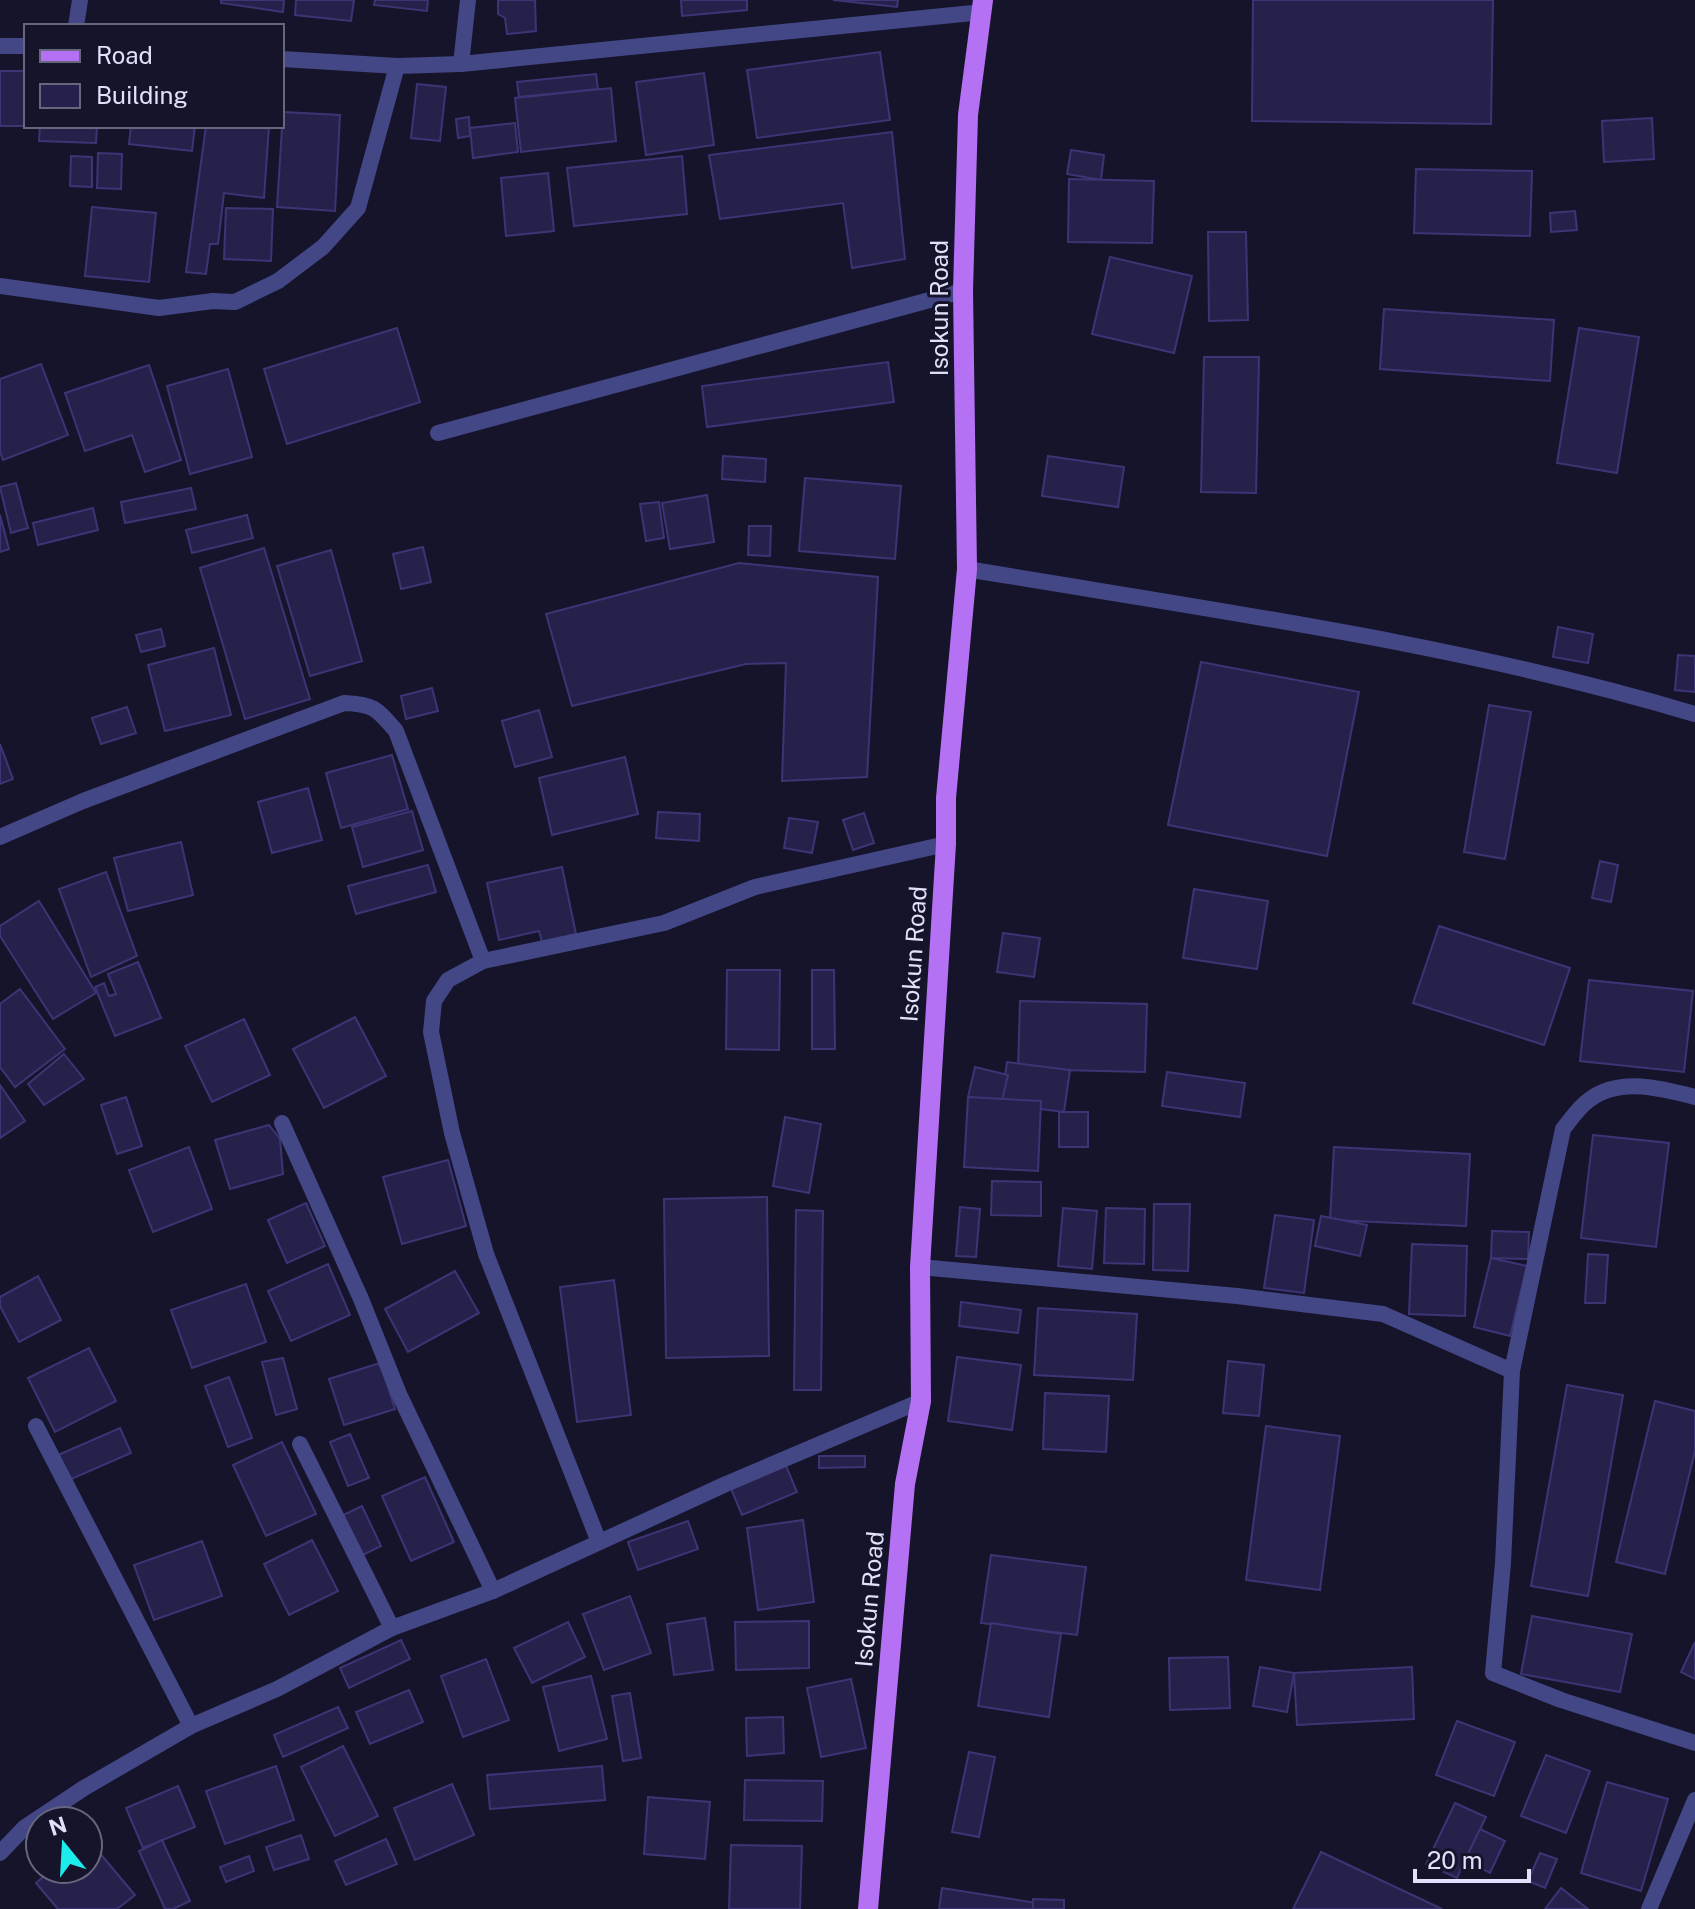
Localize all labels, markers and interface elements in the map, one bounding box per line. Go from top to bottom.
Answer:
legend [24,24,284,128]
text: Road [96,41,153,69]
text: Building [96,81,188,109]
street label: Isokun Road [925,240,953,376]
street label: Isokun Road [894,885,932,1023]
street label: Isokun Road [849,1530,889,1668]
north arrow [24,1805,104,1885]
text: N [46,1811,70,1841]
scale bar [1415,1833,1529,1883]
text: 20 m [1427,1846,1483,1874]

